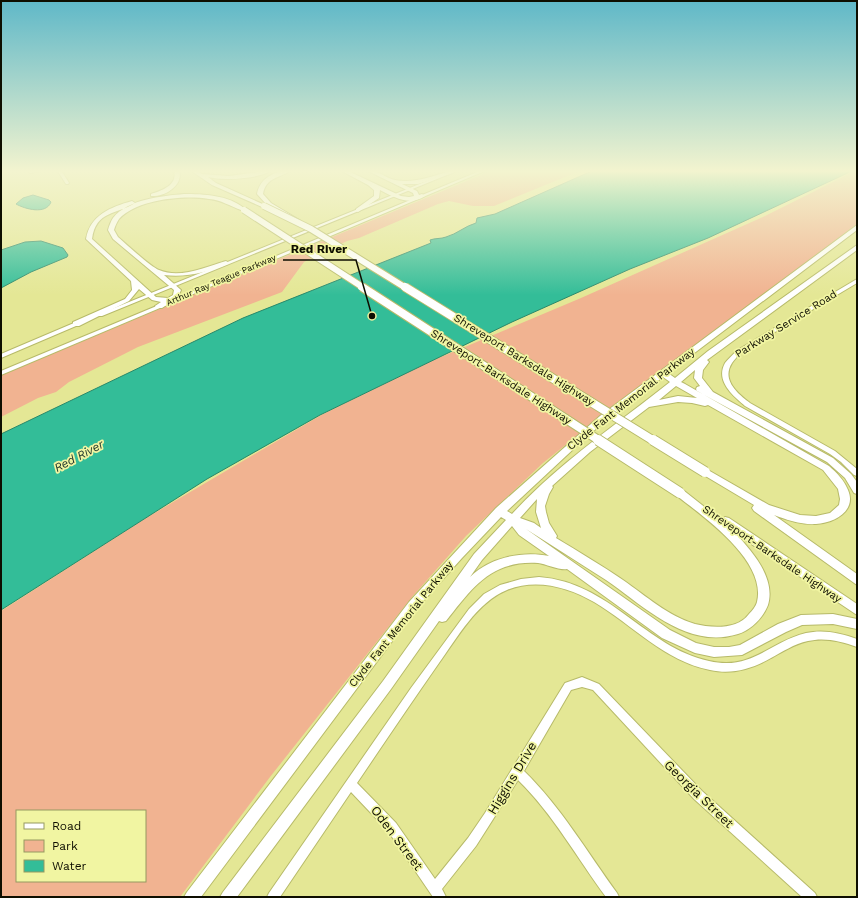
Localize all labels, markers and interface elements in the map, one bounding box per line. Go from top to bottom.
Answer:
callout: Red River [283,236,356,260]
text: Red River [291,242,348,256]
street label: Arthur Ray Teague Parkway [165,252,278,308]
street label: Parkway Service Road [733,287,839,361]
street label: Shreveport Barksdale Highway [451,311,597,409]
street label: Shreveport-Barksdale Highway [428,327,574,428]
street label: Clyde Fant Memorial Parkway [565,345,698,453]
water label: Red River [52,437,107,475]
street label: Shreveport-Barksdale Highway [700,503,844,606]
street label: Clyde Fant Memorial Parkway [346,558,456,690]
street label: Higgins Drive [484,739,540,817]
street label: Georgia Street [661,757,737,831]
street label: Oden Street [368,803,426,874]
legend [16,810,146,882]
text: Road [52,819,81,833]
text: Park [52,839,78,853]
text: Water [52,859,87,873]

